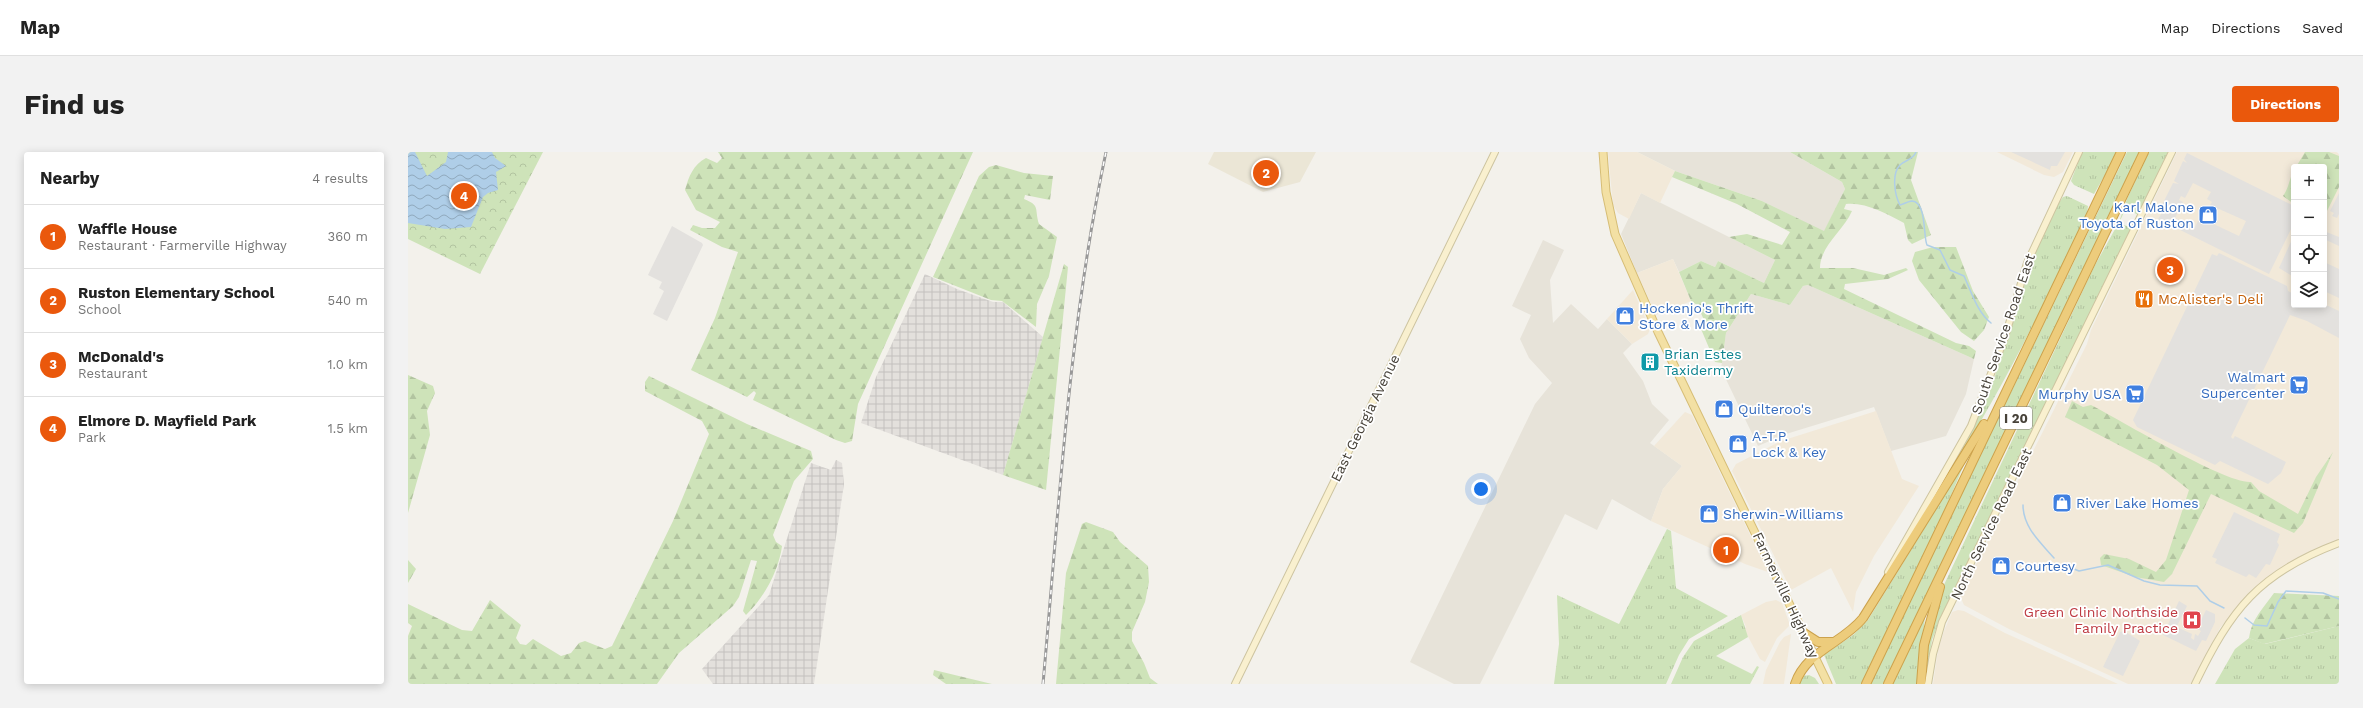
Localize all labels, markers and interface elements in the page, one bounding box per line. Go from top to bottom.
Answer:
text: Map [20,16,60,39]
text: Map [2161,20,2189,36]
text: Directions [2211,20,2280,36]
text: Saved [2302,20,2343,36]
button: Directions [2232,86,2339,122]
text: Find us [24,88,124,121]
pin: 2 [1253,158,1279,188]
map controls [2291,164,2327,308]
button: + [2291,164,2327,200]
text: Nearby [40,168,99,188]
text: 4 results [312,171,368,186]
pin: 4 [451,181,477,211]
place label: Karl Malone Toyota of Ruston [2079,199,2194,231]
button: − [2291,200,2327,236]
shop icon: Karl Malone Toyota of Ruston [2197,204,2219,226]
text: Waffle House [78,220,177,238]
text: 1 [50,229,56,244]
text: 360 m [328,229,368,244]
button: locate [2291,236,2327,272]
text: Restaurant · Farmerville Highway [78,238,287,253]
street label: South Service Road East [1968,251,2038,416]
pin: 3 [2157,255,2183,285]
button: layers [2291,272,2327,308]
text: Ruston Elementary School [78,284,274,302]
restaurant icon: McAlister's Deli [2133,288,2155,310]
place label: McAlister's Deli [2158,291,2263,307]
text: 2 [49,293,57,308]
text: 540 m [328,293,368,308]
place label: Hockenjo's Thrift Store & More [1639,300,1754,332]
text: School [78,302,121,317]
shop icon: Hockenjo's Thrift Store & More [1614,305,1636,327]
place label: Brian Estes Taxidermy [1664,346,1742,378]
text: McDonald's [78,348,164,366]
building icon: Brian Estes Taxidermy [1639,351,1661,373]
street label: East Georgia Avenue [1327,352,1403,484]
text: 3 [49,357,57,372]
text: 1.0 km [328,357,368,372]
text: Restaurant [78,366,148,381]
place label: Walmart Supercenter [2201,369,2285,401]
supermarket icon: Walmart Supercenter [2288,374,2310,396]
supermarket icon: Murphy USA [2124,383,2146,405]
place label: Murphy USA [2038,386,2121,402]
shop icon: Quilteroo's [1713,398,1735,420]
place label: Quilteroo's [1738,401,1811,417]
road number: I 20 [2000,407,2032,429]
text: Elmore D. Mayfield Park [78,412,256,430]
text: 4 [49,421,57,436]
text: 1.5 km [328,421,368,436]
place label: A-T.P. Lock & Key [1752,428,1827,460]
text: Park [78,430,106,445]
shop icon: A-T.P. Lock & Key [1727,433,1749,455]
street label: North Service Road East [1947,445,2035,602]
your location [1471,479,1491,499]
shop icon: River Lake Homes [2051,492,2073,514]
place label: River Lake Homes [2076,495,2199,511]
shop icon: Sherwin-Williams [1698,503,1720,525]
place label: Sherwin-Williams [1723,506,1843,522]
street label: Farmerville Highway [1750,529,1823,661]
pin: 1 [1713,535,1739,565]
shop icon: Courtesy [1990,555,2012,577]
place label: Courtesy [2015,558,2076,574]
place label: Green Clinic Northside Family Practice [2024,604,2178,636]
hospital icon: Green Clinic Northside Family Practice [2181,609,2203,631]

